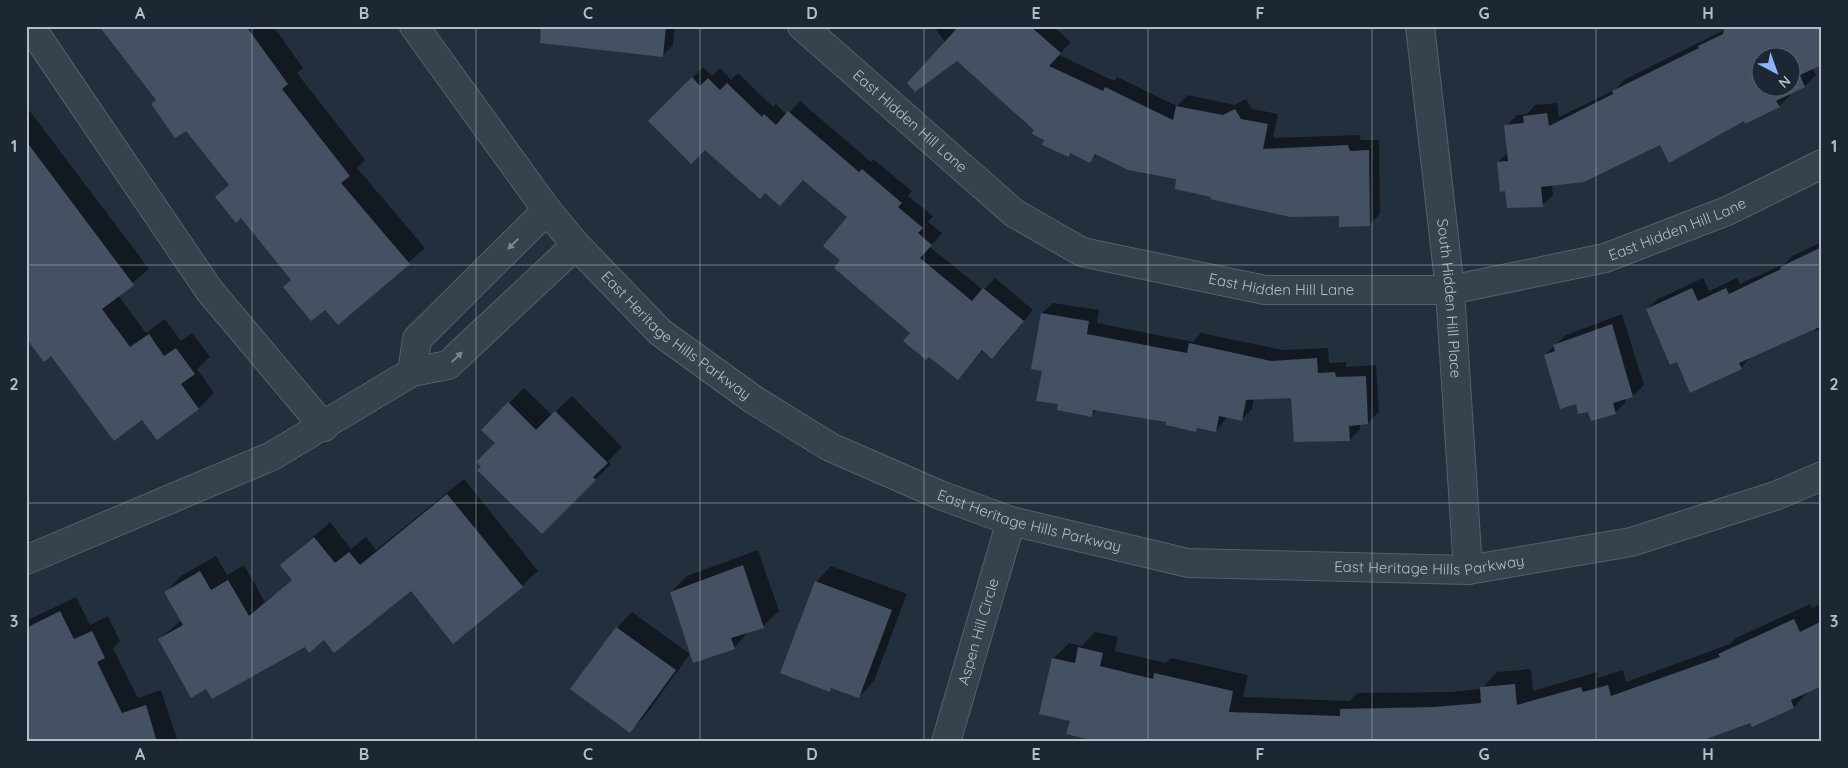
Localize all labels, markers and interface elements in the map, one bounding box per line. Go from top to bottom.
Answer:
text: A [135,3,146,23]
text: B [359,3,369,23]
text: C [583,3,593,23]
text: D [806,3,818,23]
text: E [1031,3,1041,23]
text: F [1256,3,1265,23]
text: G [1478,3,1490,23]
text: H [1702,3,1714,23]
north arrow [1750,48,1800,98]
street label: East Hidden Hill Lane [849,65,972,177]
text: N [1775,72,1794,92]
text: 1 [11,136,17,156]
text: 1 [1831,136,1837,156]
street label: East Hidden Hill Lane [1606,193,1749,265]
street label: South Hidden Hill Place [1433,218,1466,379]
one-way arrow [507,238,519,250]
street label: East Heritage Hills Parkway [597,267,755,404]
street label: East Hidden Hill Lane [1207,269,1354,299]
one-way arrow [450,351,462,363]
text: 2 [9,374,19,394]
text: 2 [1829,374,1839,394]
street label: East Heritage Hills Parkway [935,485,1123,556]
street label: East Heritage Hills Parkway [1334,550,1526,580]
street label: Aspen Hill Circle [953,576,1003,687]
text: 3 [10,611,18,631]
text: 3 [1830,611,1838,631]
text: A [135,744,146,764]
text: B [359,744,369,764]
text: C [583,744,593,764]
text: D [806,744,818,764]
text: E [1031,744,1041,764]
text: F [1256,744,1265,764]
text: G [1478,744,1490,764]
text: H [1702,744,1714,764]

